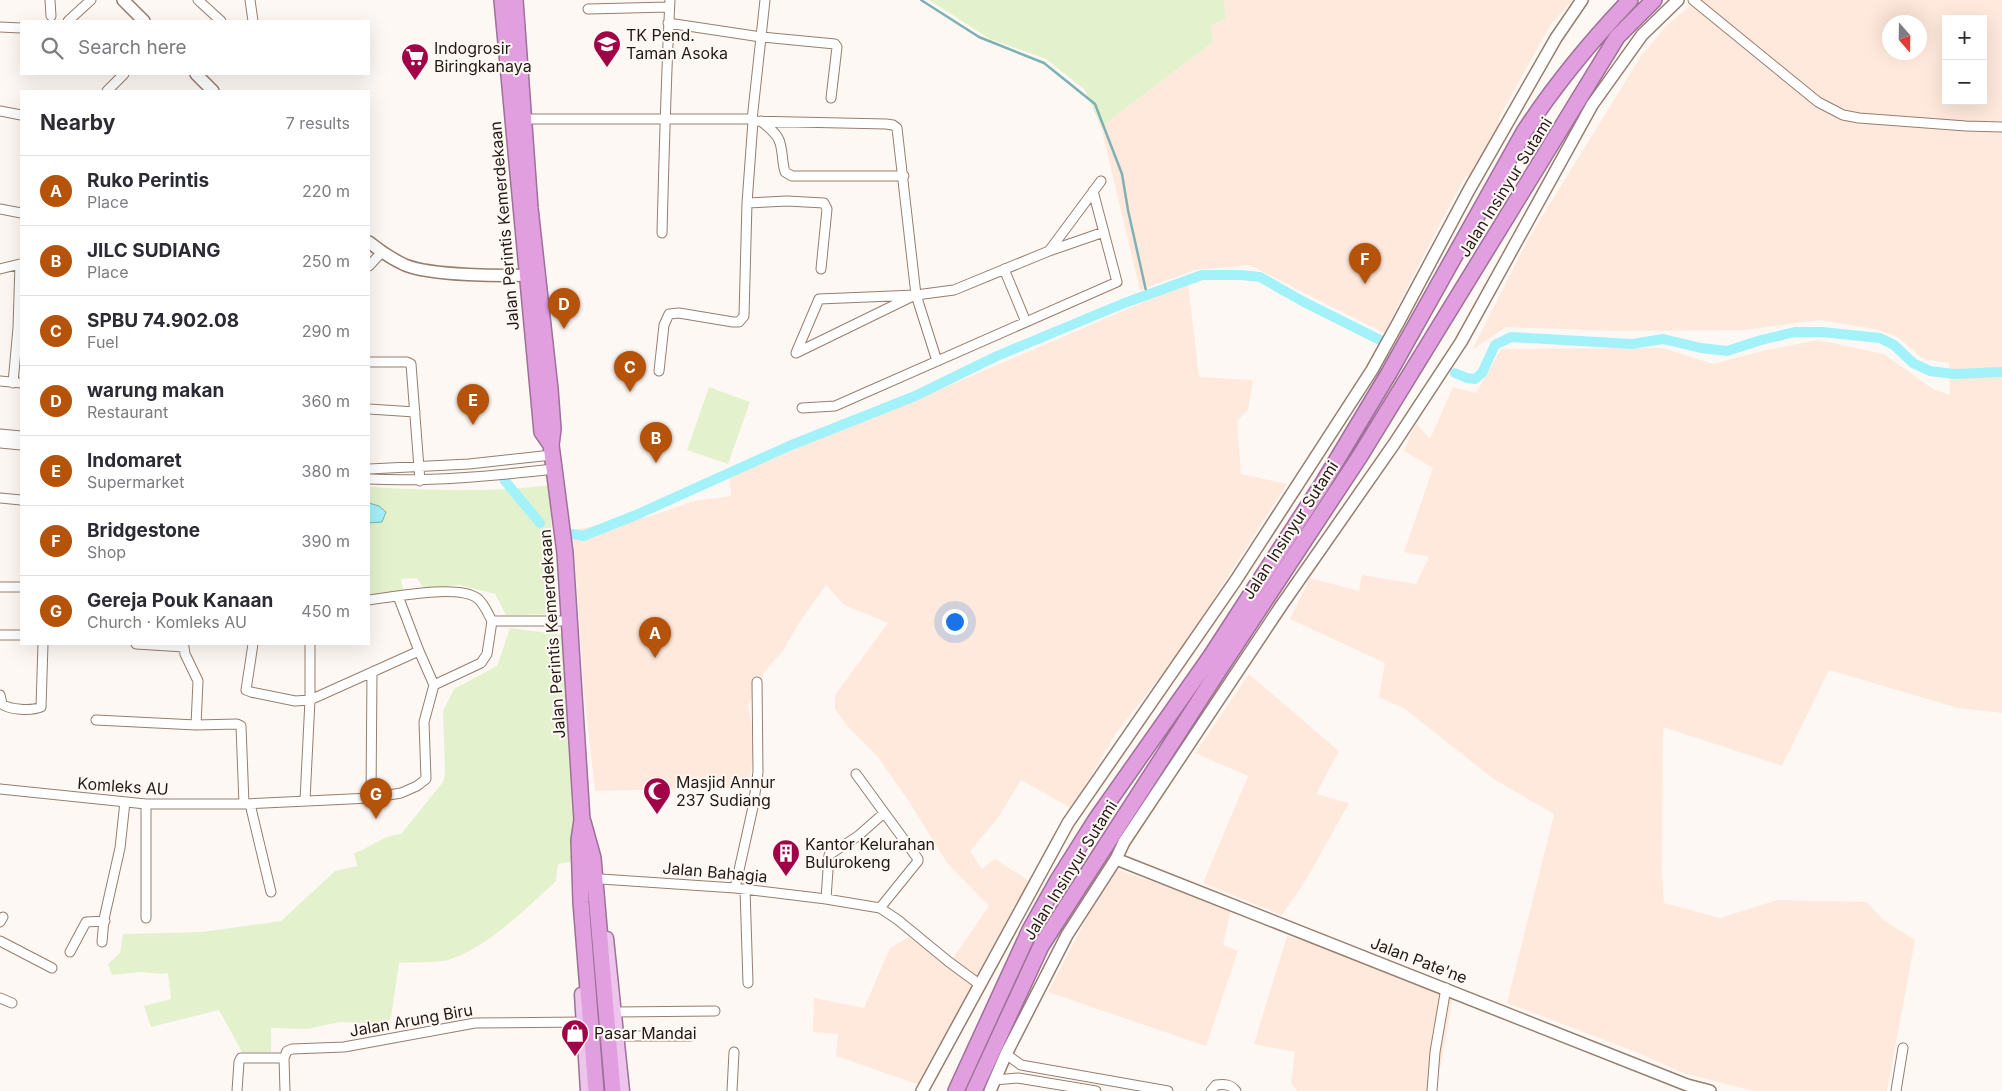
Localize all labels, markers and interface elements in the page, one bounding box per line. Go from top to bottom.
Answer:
north arrow [1882,15,1927,60]
map controls [1942,15,1987,105]
button: + [1942,15,1987,60]
search box [20,20,370,75]
place label: TK Pend. Taman Asoka [626,25,728,63]
school or university icon: TK Pend. Taman Asoka [592,29,622,68]
icon: search [38,34,66,62]
text: Search here [78,36,187,59]
place label: Indogrosir Biringkanaya [434,38,532,76]
supermarket icon: Indogrosir Biringkanaya [400,42,430,81]
button: − [1942,60,1987,105]
text: Nearby [40,110,115,135]
text: 7 results [286,113,350,133]
street label: Jalan Insinyur Sutami [1454,113,1556,261]
street label: Jalan Perintis Kemerdekaan [485,121,523,331]
text: Ruko Perintis [87,169,209,192]
text: A [50,181,62,201]
text: 220 m [302,181,350,201]
text: Place [87,192,129,212]
text: JILC SUDIANG [87,239,221,262]
pin: F [1349,243,1381,284]
text: B [51,251,61,271]
text: 250 m [302,251,350,271]
text: Place [87,262,129,282]
pin: D [548,288,580,329]
text: SPBU 74.902.08 [87,309,239,332]
text: C [50,321,62,341]
text: 290 m [302,321,350,341]
text: Fuel [87,332,119,352]
pin: C [614,351,646,392]
text: warung makan [87,379,224,402]
pin: E [457,384,489,425]
text: D [50,391,62,411]
text: 360 m [302,391,350,411]
text: Restaurant [87,402,168,422]
pin: B [640,422,672,463]
text: Indomaret [87,449,182,472]
street label: Jalan Insinyur Sutami [1238,457,1342,603]
text: E [51,461,61,481]
text: 380 m [302,461,350,481]
text: Supermarket [87,472,184,492]
text: Bridgestone [87,519,200,542]
street label: Jalan Perintis Kemerdekaan [535,529,569,739]
text: F [51,531,61,551]
text: 390 m [302,531,350,551]
text: Shop [87,542,126,562]
text: Gereja Pouk Kanaan [87,589,273,612]
text: G [50,601,62,621]
text: 450 m [301,601,350,621]
your location [942,609,968,635]
text: Church · Komleks AU [87,612,247,632]
pin: A [639,617,671,658]
place label: Masjid Annur 237 Sudiang [676,772,775,810]
street label: Komleks AU [77,773,169,799]
mosque icon: Masjid Annur 237 Sudiang [642,776,672,815]
pin: G [360,778,392,819]
street label: Jalan Insinyur Sutami [1019,796,1121,944]
place label: Kantor Kelurahan Bulurokeng [805,834,935,872]
building icon: Kantor Kelurahan Bulurokeng [771,838,801,877]
street label: Jalan Bahagia [662,857,768,887]
street label: Jalan Pate'ne [1368,932,1470,988]
street label: Jalan Arung Biru [348,999,474,1041]
shop icon: Pasar Mandai [560,1018,590,1057]
place label: Pasar Mandai [594,1023,697,1043]

